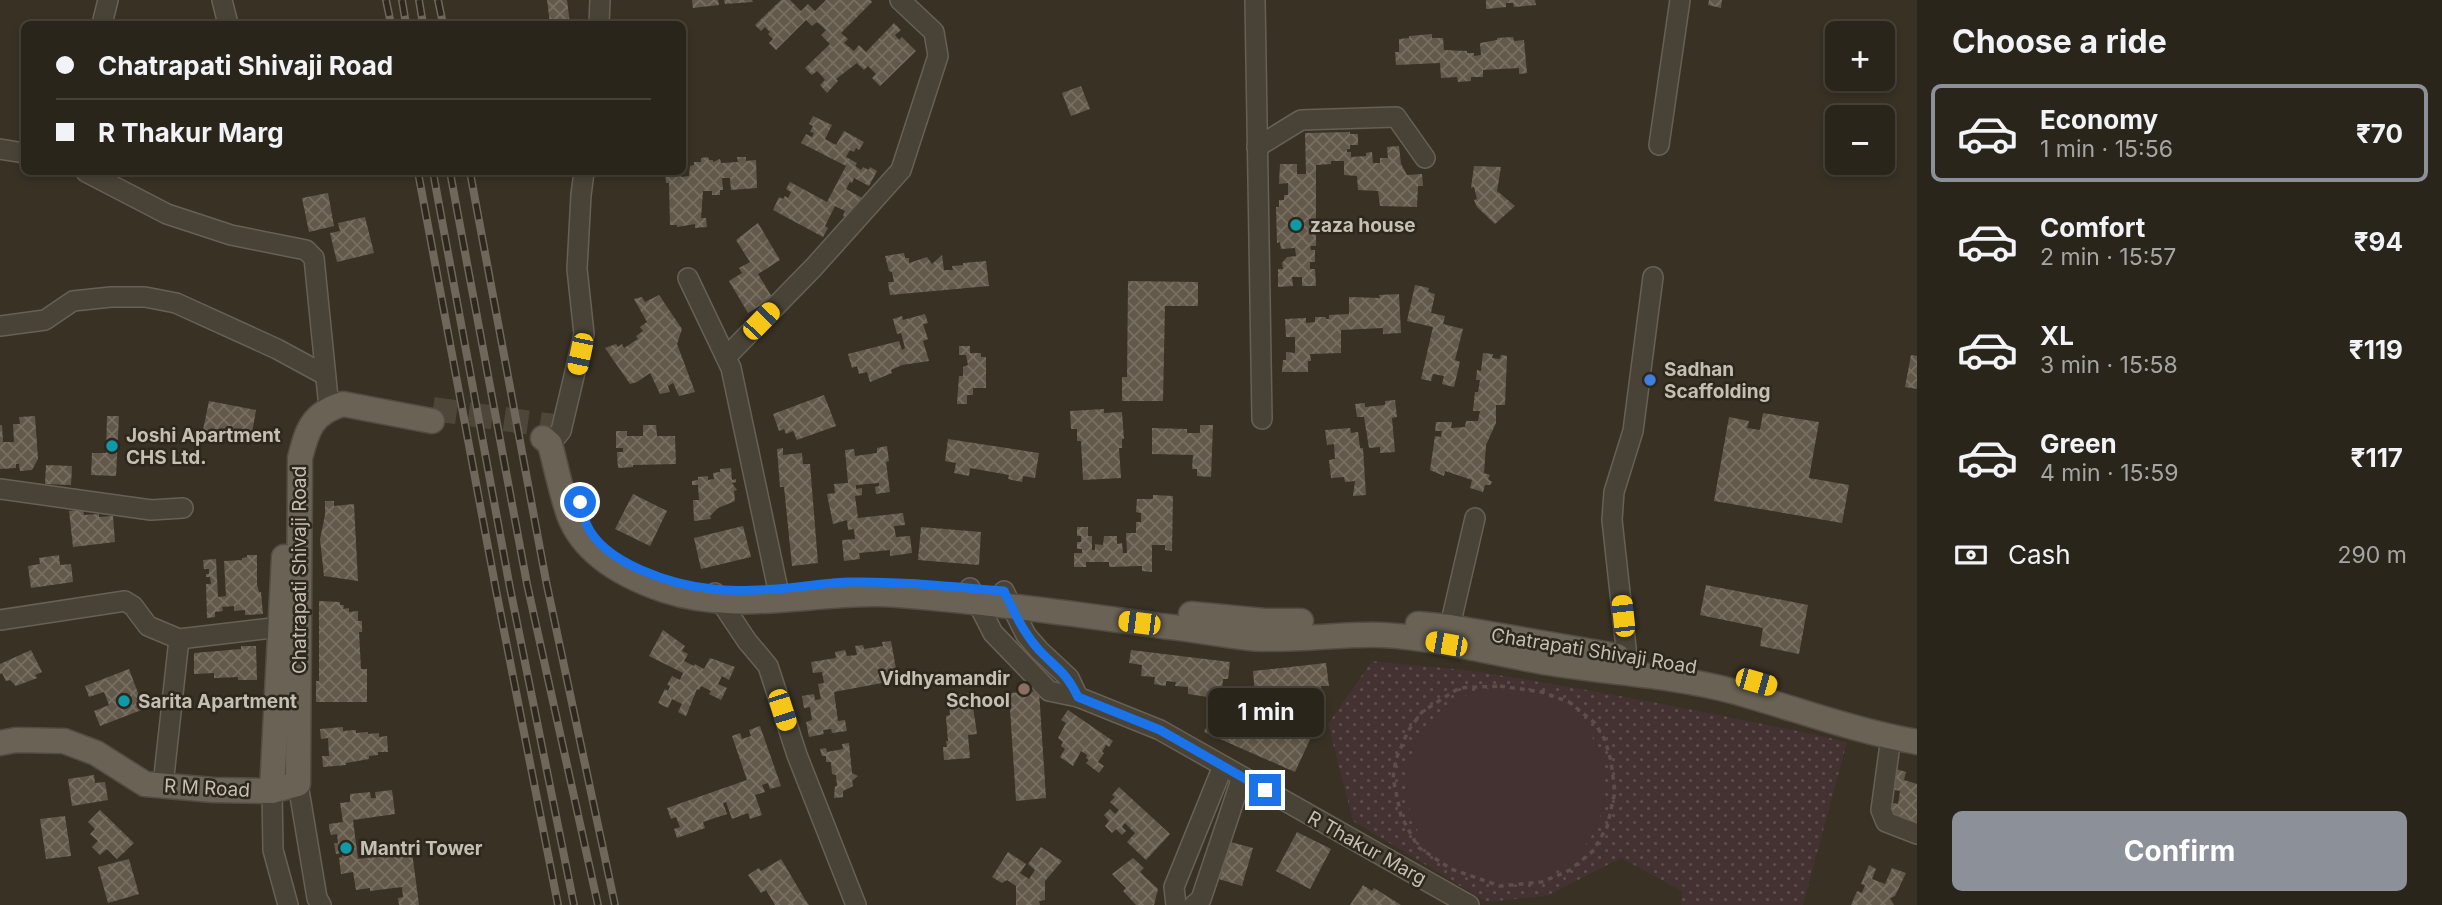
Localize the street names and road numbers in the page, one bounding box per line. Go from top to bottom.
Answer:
street label: Chatrapati Shivaji Road [288,466,311,674]
street label: Chatrapati Shivaji Road [1489,623,1699,679]
street label: R M Road [163,774,251,802]
street label: R Thakur Marg [1304,806,1430,890]

